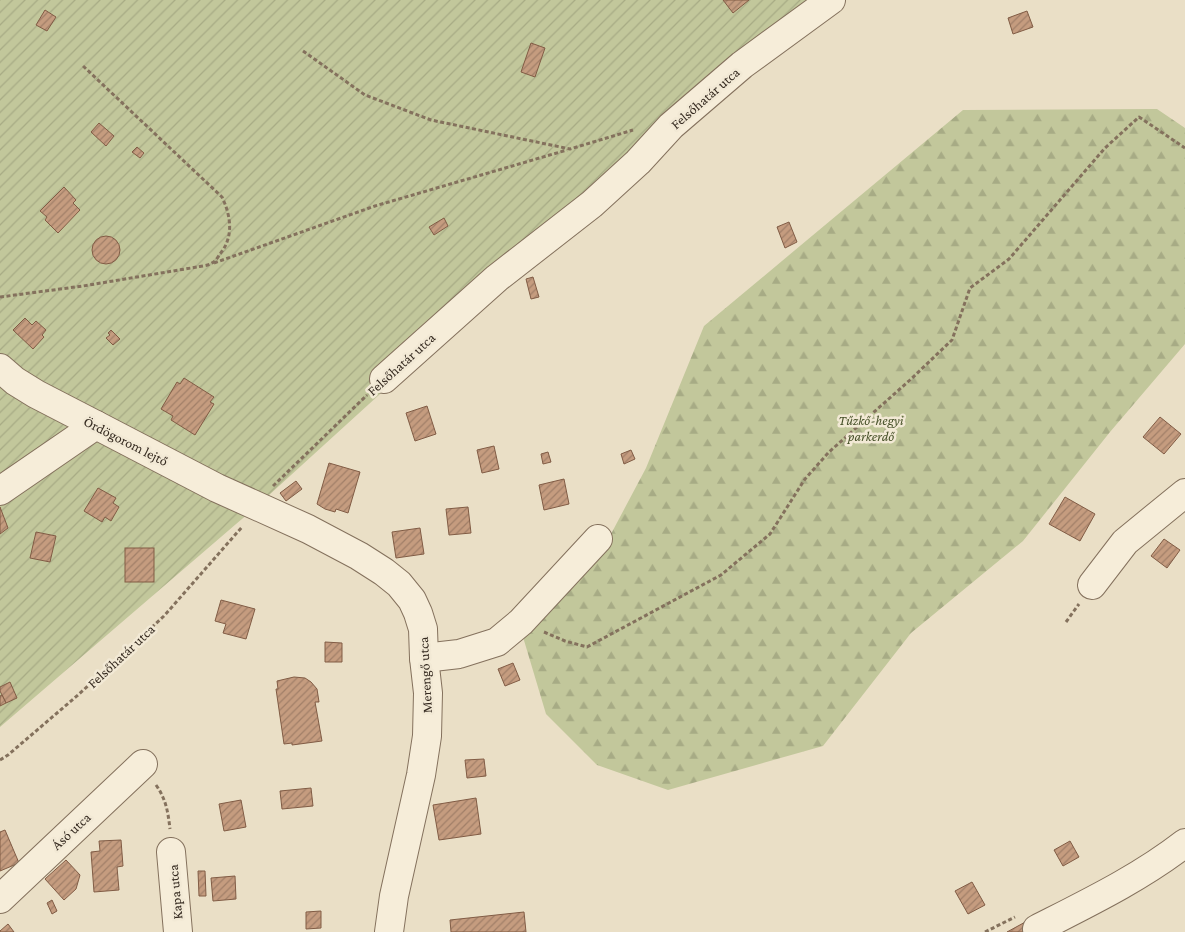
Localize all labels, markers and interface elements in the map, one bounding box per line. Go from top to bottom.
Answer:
street label: Felsőhatár utca [667,63,743,132]
street label: Felsőhatár utca [364,329,439,399]
park label: Tűzkő-hegyi parkerdő [838,412,904,444]
street label: Ördögorom lejtő [81,413,171,470]
street label: Felsőhatár utca [84,621,158,691]
street label: Merengő utca [415,636,435,714]
street label: Ásó utca [48,809,94,853]
street label: Kapa utca [165,863,185,920]

